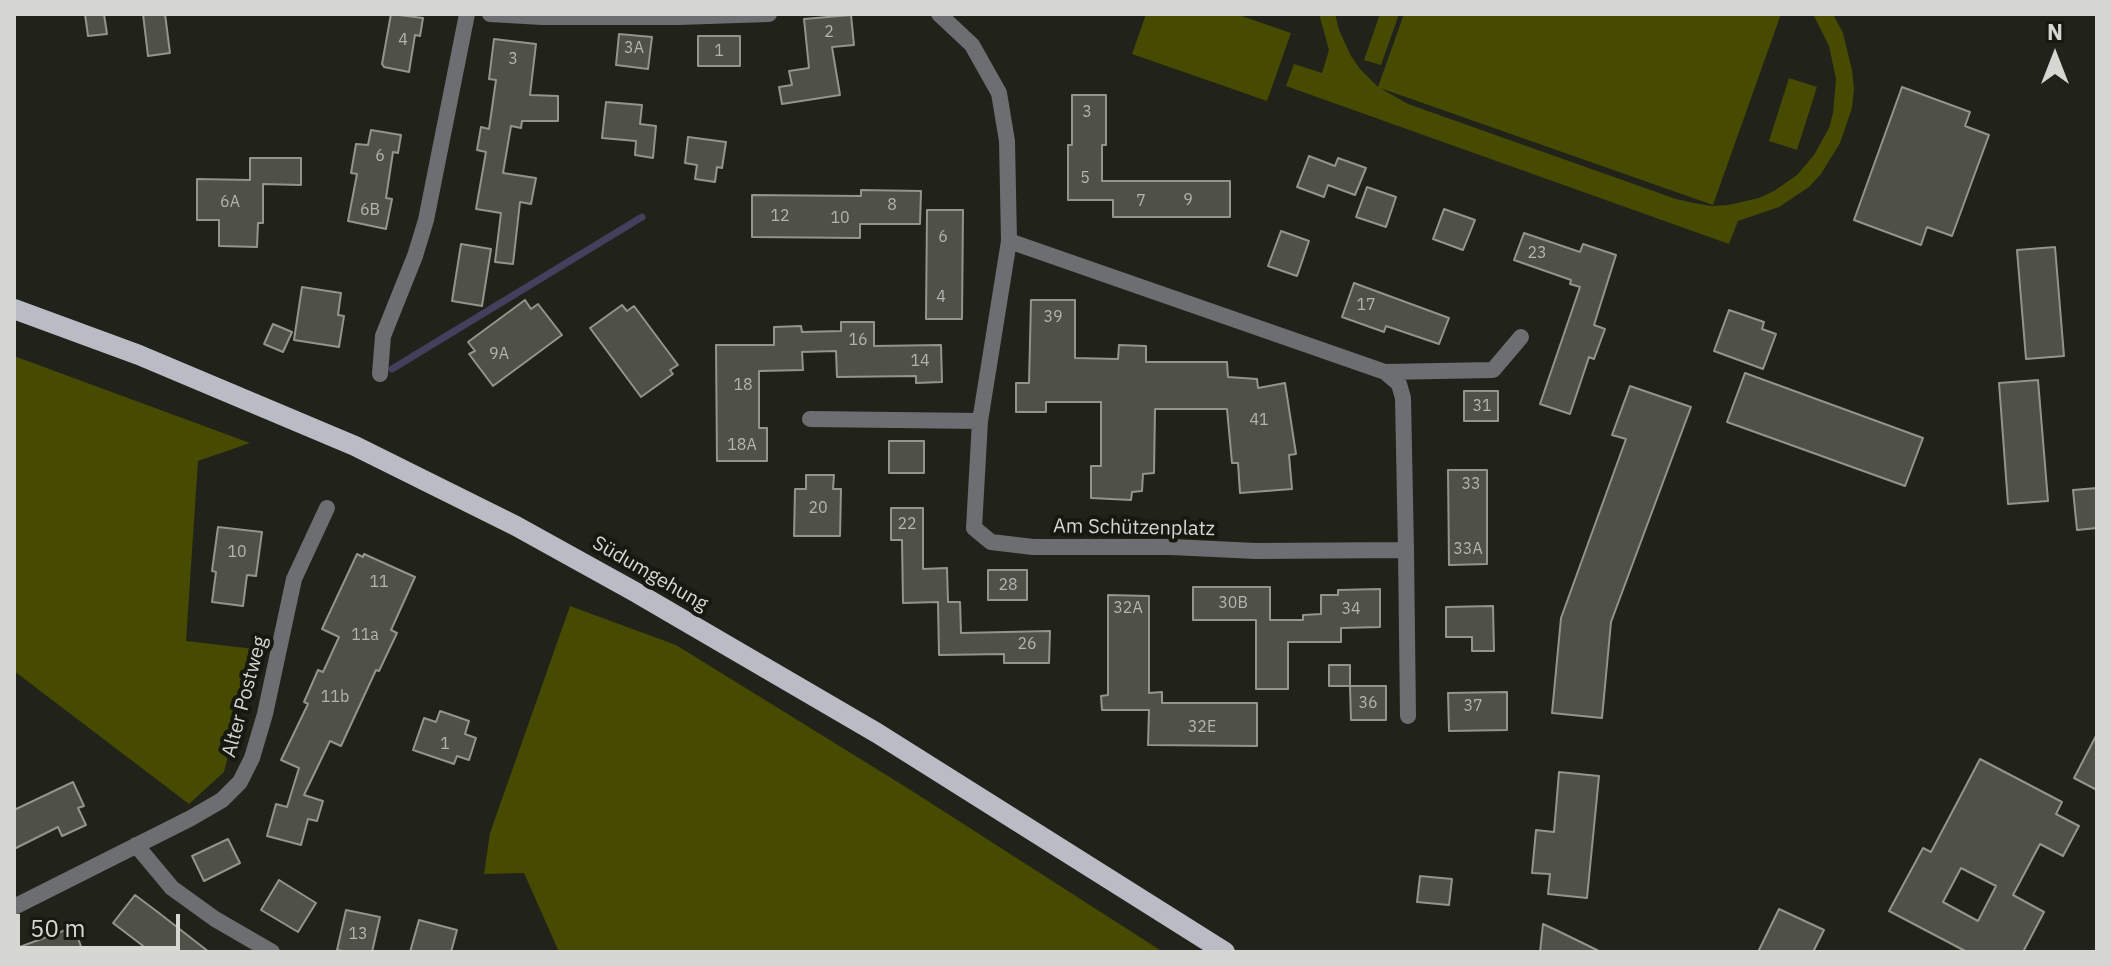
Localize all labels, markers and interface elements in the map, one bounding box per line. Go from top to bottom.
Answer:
north arrow [2015,16,2095,96]
text: N [2047,17,2063,46]
house number: 2 [824,22,834,42]
house number: 4 [398,30,408,50]
house number: 3A [624,38,644,58]
house number: 1 [714,41,724,61]
house number: 3 [508,49,518,69]
house number: 3 [1082,102,1092,122]
house number: 6 [375,146,385,166]
house number: 5 [1080,168,1090,188]
house number: 9 [1183,190,1193,210]
house number: 7 [1136,191,1146,211]
house number: 6A [220,192,240,212]
house number: 8 [887,195,897,215]
house number: 6B [360,200,380,220]
house number: 12 [770,206,790,226]
house number: 10 [830,208,850,228]
house number: 6 [938,227,948,247]
house number: 23 [1527,243,1547,263]
house number: 4 [936,287,946,307]
house number: 17 [1356,295,1376,315]
house number: 39 [1043,307,1063,327]
house number: 16 [848,330,868,350]
house number: 9A [489,344,509,364]
house number: 14 [910,351,930,371]
house number: 18 [733,375,753,395]
house number: 31 [1472,396,1492,416]
house number: 41 [1249,410,1269,430]
house number: 18A [727,435,757,455]
house number: 33 [1461,474,1481,494]
house number: 20 [808,498,828,518]
house number: 22 [897,514,917,534]
street label: Am Schützenplatz [1053,515,1215,541]
street label: Südumgehung [588,531,712,617]
house number: 33A [1453,539,1483,559]
house number: 10 [227,542,247,562]
house number: 11 [369,572,389,592]
house number: 28 [998,575,1018,595]
house number: 30B [1218,593,1248,613]
house number: 32A [1113,598,1143,618]
house number: 34 [1341,599,1361,619]
house number: 11a [351,625,379,645]
street label: Alter Postweg [217,634,273,760]
house number: 26 [1017,634,1037,654]
house number: 11b [321,687,349,707]
house number: 36 [1358,693,1378,713]
house number: 37 [1463,696,1483,716]
house number: 32E [1188,717,1216,737]
house number: 1 [440,734,450,754]
scale bar [20,898,184,948]
text: 50 m [30,912,85,944]
house number: 13 [348,924,368,944]

